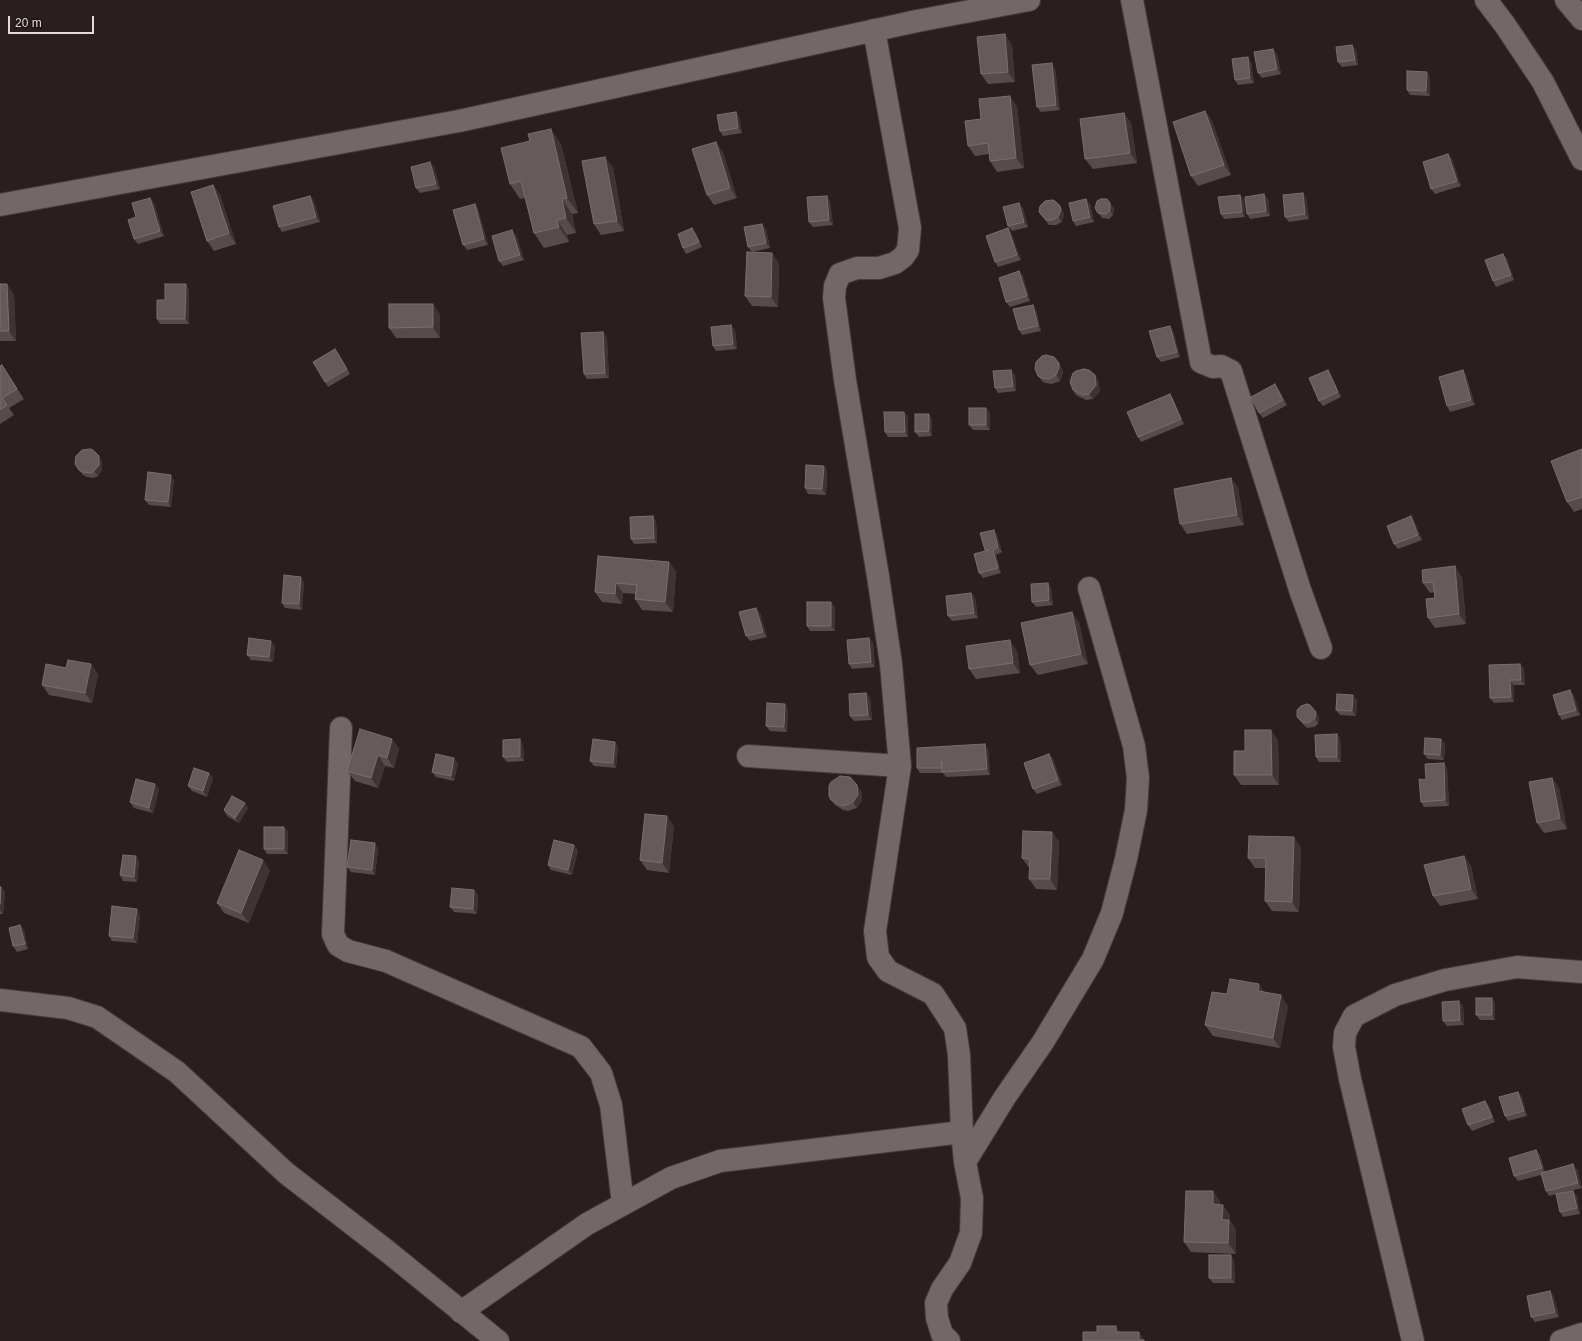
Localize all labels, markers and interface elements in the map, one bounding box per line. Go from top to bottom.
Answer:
scale bar [10,8,96,34]
text: 20 m [15,16,42,30]

